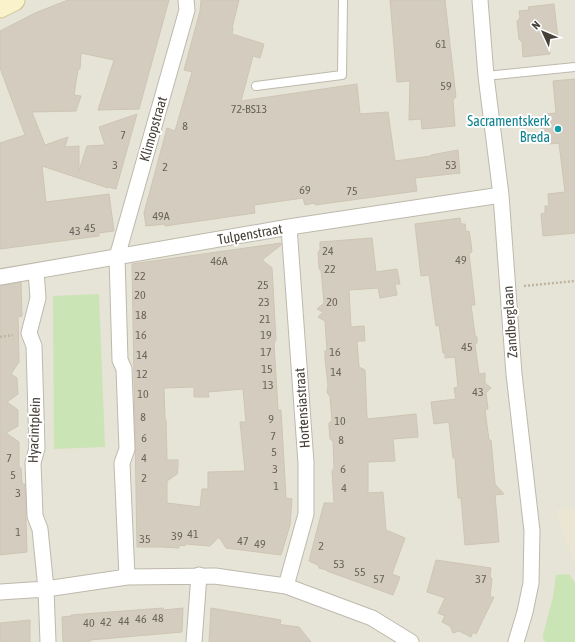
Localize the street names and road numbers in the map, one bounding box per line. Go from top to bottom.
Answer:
street label: Klimopstraat [136,95,170,163]
street label: Tulpenstraat [216,220,284,248]
street label: Zandberglaan [499,285,521,359]
street label: Hortensiastraat [291,367,313,449]
street label: Hyacintplein [25,397,43,463]

